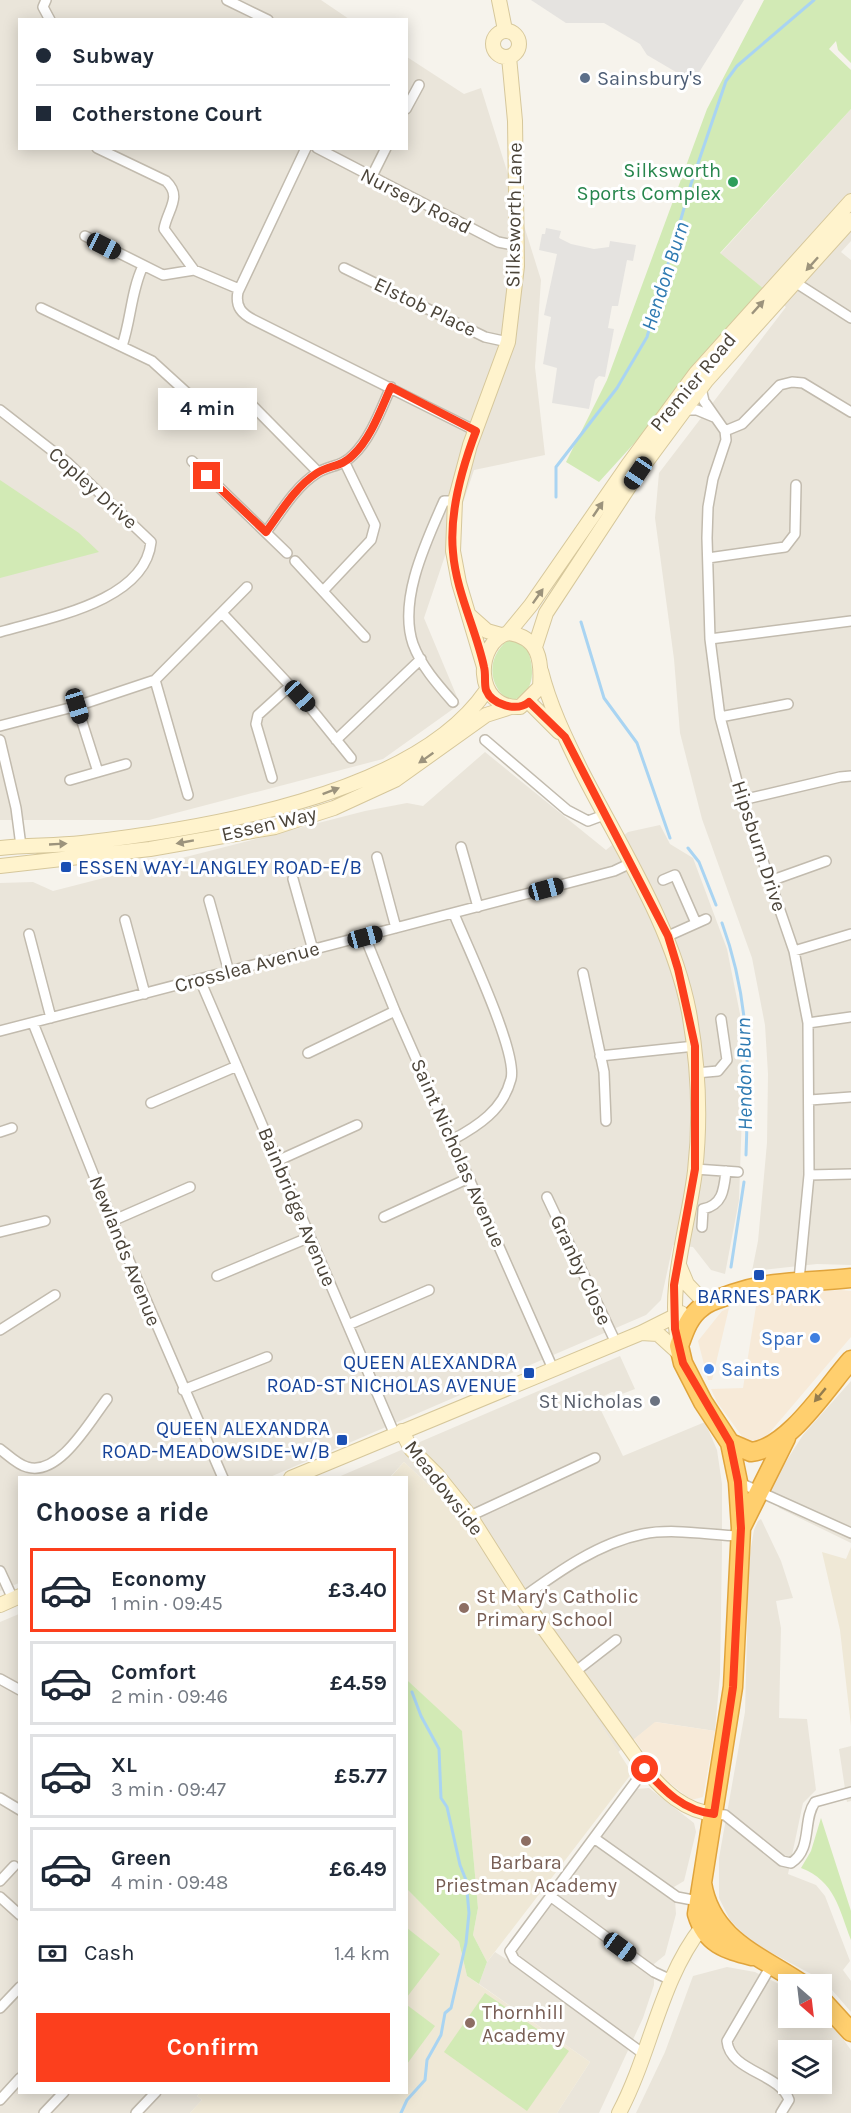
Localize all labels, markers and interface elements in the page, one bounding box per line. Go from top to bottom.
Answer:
text: Subway [72,43,154,69]
place label: Sainsbury's [597,67,702,90]
marker: Sainsbury's [578,71,592,85]
text: Cotherstone Court [72,101,262,127]
street label: Silksworth Lane [501,142,527,288]
place label: Silksworth Sports Complex [577,159,721,205]
street label: Nursery Road [357,163,475,239]
marker: Silksworth Sports Complex [726,175,740,189]
water label: Hendon Burn [636,219,694,333]
car [84,230,124,262]
one-way arrow [805,256,819,271]
street label: Elstob Place [370,272,480,342]
one-way arrow [751,299,765,314]
street label: Premier Road [645,328,741,436]
callout: 4 min [158,389,256,431]
text: 4 min [180,397,235,420]
street label: Copley Drive [44,442,142,534]
car [620,453,656,493]
route end [193,462,220,489]
one-way arrow [592,501,604,517]
one-way arrow [532,588,543,604]
car [281,677,319,715]
car [63,686,91,726]
one-way arrow [418,752,434,763]
street label: Hipsburn Drive [727,778,791,914]
one-way arrow [322,785,340,795]
street label: Essen Way [219,802,319,846]
one-way arrow [175,838,194,847]
one-way arrow [49,840,68,849]
place label: ESSEN WAY-LANGLEY ROAD-E/B [78,856,362,879]
marker: ESSEN WAY-LANGLEY ROAD-E/B [59,860,73,874]
car [526,876,566,902]
car [345,924,385,950]
street label: Crosslea Avenue [172,937,322,997]
water label: Hendon Burn [731,1017,757,1131]
street label: Saint Nicholas Avenue [406,1055,510,1251]
street label: Bainbridge Avenue [253,1124,341,1290]
street label: Newlands Avenue [84,1172,166,1330]
street label: Granby Close [546,1211,616,1329]
marker: BARNES PARK [752,1268,766,1282]
place label: BARNES PARK [697,1285,821,1308]
place label: Spar [761,1327,804,1350]
marker: Spar [808,1331,822,1345]
place label: QUEEN ALEXANDRA ROAD-ST NICHOLAS AVENUE [266,1351,517,1397]
place label: Saints [721,1358,780,1381]
marker: Saints [702,1362,716,1376]
marker: QUEEN ALEXANDRA ROAD-ST NICHOLAS AVENUE [522,1366,536,1380]
one-way arrow [814,1387,827,1402]
place label: St Nicholas [539,1390,643,1413]
marker: St Nicholas [648,1394,662,1408]
place label: QUEEN ALEXANDRA ROAD-MEADOWSIDE-W/B [102,1417,330,1463]
marker: QUEEN ALEXANDRA ROAD-MEADOWSIDE-W/B [335,1433,349,1447]
street label: Meadowside [400,1436,488,1540]
text: Choose a ride [36,1496,209,1528]
icon: car [39,1563,93,1617]
text: Economy [111,1566,206,1592]
text: £3.40 [328,1577,387,1603]
place label: St Mary's Catholic Primary School [476,1585,639,1631]
text: 1 min · 09:45 [111,1592,223,1615]
marker: St Mary's Catholic Primary School [457,1601,471,1615]
icon: car [39,1656,93,1710]
text: Comfort [111,1659,196,1685]
text: £4.59 [330,1670,387,1696]
text: 2 min · 09:46 [111,1685,228,1708]
icon: car [39,1749,93,1803]
text: XL [111,1752,137,1778]
route start [631,1755,658,1782]
text: £5.77 [334,1763,387,1789]
text: 3 min · 09:47 [111,1778,226,1801]
marker: Barbara Priestman Academy [519,1834,533,1848]
icon: car [39,1842,93,1896]
text: Green [111,1845,172,1871]
place label: Barbara Priestman Academy [435,1851,617,1897]
text: £6.49 [329,1856,387,1882]
text: 4 min · 09:48 [111,1871,228,1894]
car [600,1929,640,1965]
icon: cash [36,1937,69,1970]
text: Cash [84,1940,134,1966]
text: 1.4 km [334,1942,390,1965]
north arrow [778,1974,832,2028]
map controls [778,1974,832,2094]
place label: Thornhill Academy [482,2001,565,2047]
button: Confirm [36,2013,390,2082]
marker: Thornhill Academy [463,2016,477,2030]
button: layers [778,2040,832,2094]

